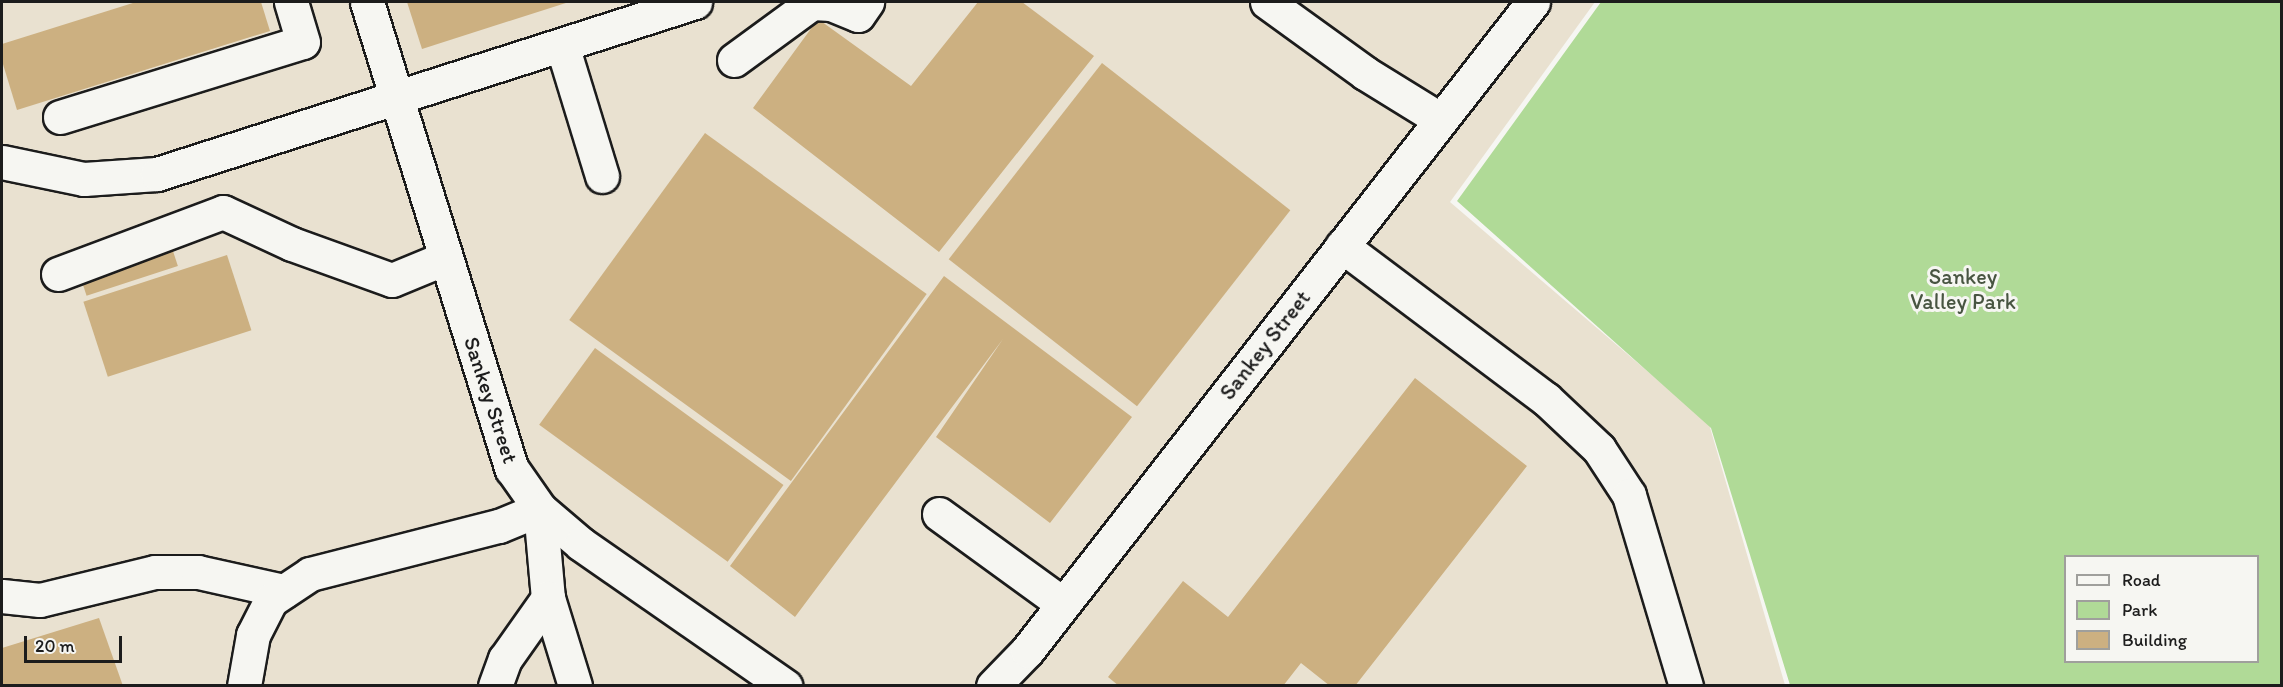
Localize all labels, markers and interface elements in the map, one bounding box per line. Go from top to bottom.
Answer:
park label: Sankey Valley Park [1910,263,2016,314]
street label: Sankey Street [1214,285,1316,405]
street label: Sankey Street [458,333,524,467]
legend [2064,555,2259,663]
text: Road [2122,569,2161,591]
text: Park [2122,599,2157,621]
scale bar [27,624,124,662]
text: Building [2122,629,2187,651]
text: 20 m [35,635,75,657]

